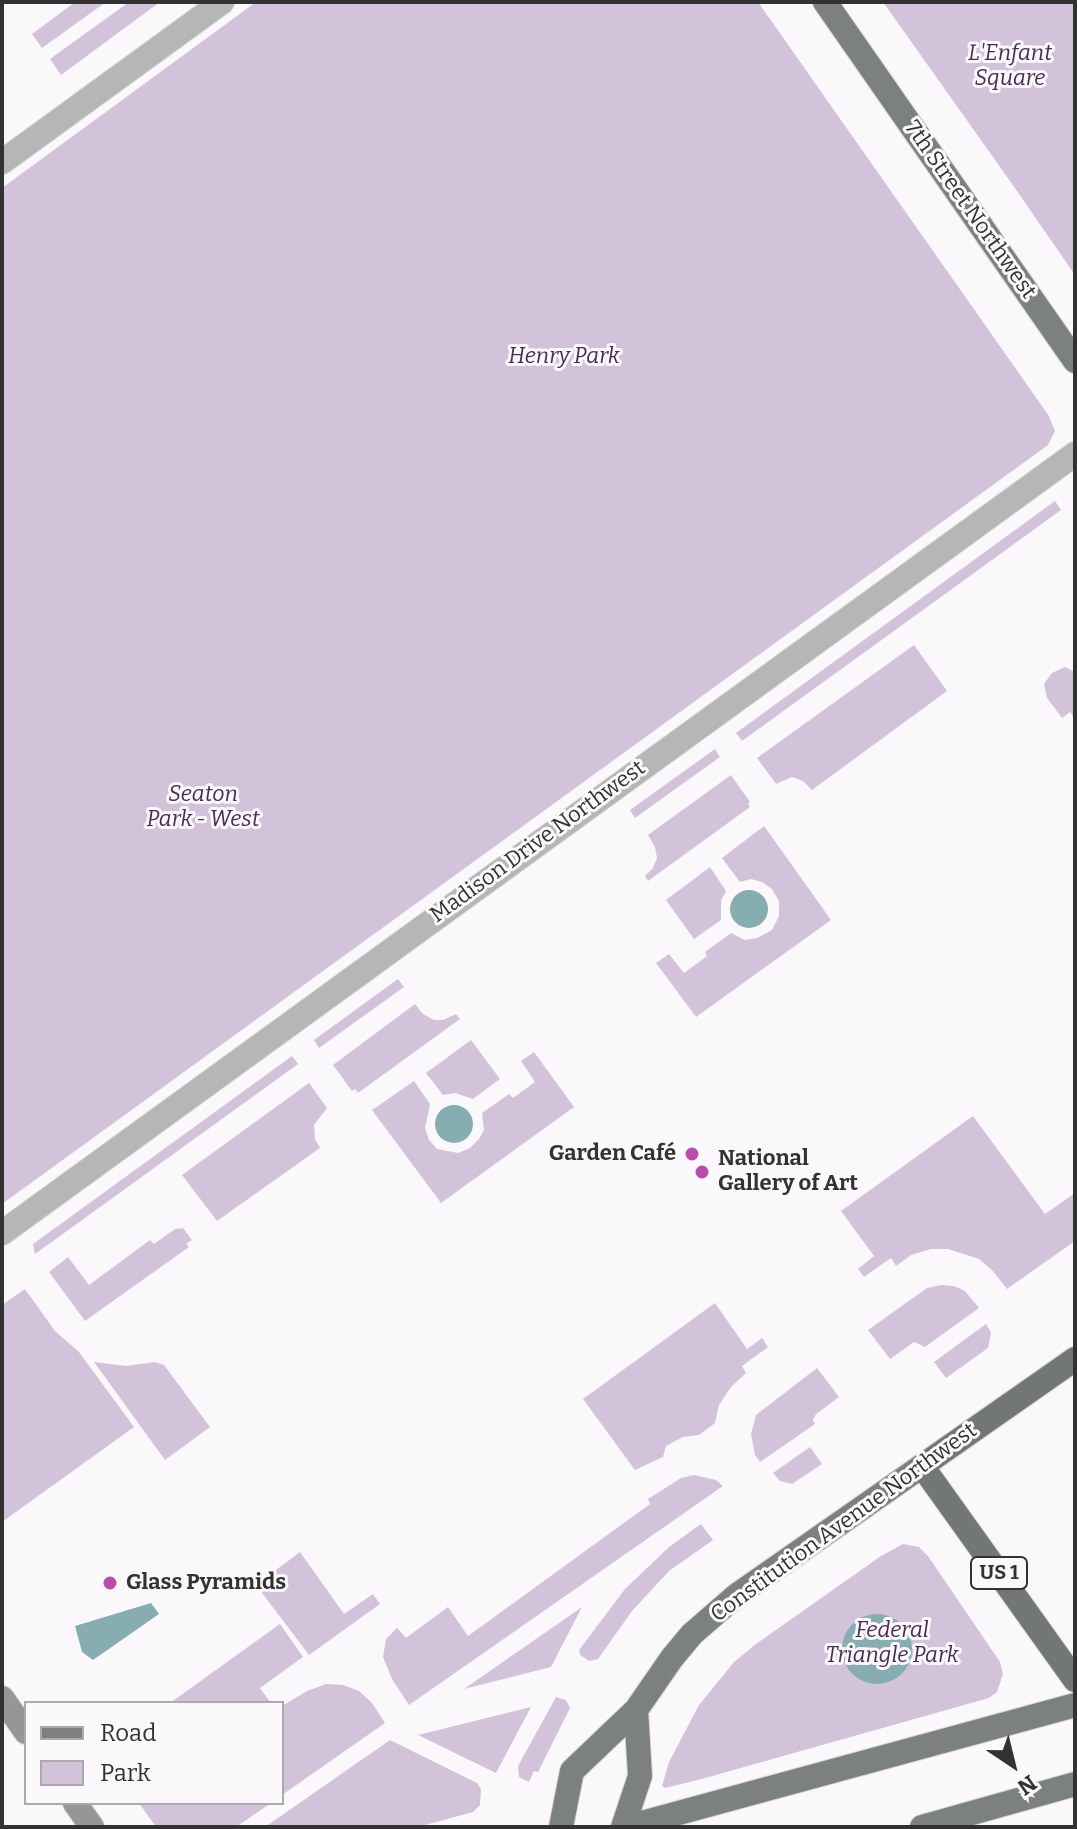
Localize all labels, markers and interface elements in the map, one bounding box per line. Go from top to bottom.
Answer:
park label: L'Enfant Square [968,41,1052,92]
street label: 7th Street Northwest [899,116,1041,304]
park label: Henry Park [508,344,620,370]
street label: Madison Drive Northwest [425,755,651,929]
park label: Seaton Park - West [146,782,260,834]
place label: Garden Café [549,1141,676,1167]
marker: Garden Café [683,1145,701,1163]
place label: National Gallery of Art [718,1146,858,1198]
marker: National Gallery of Art [693,1163,711,1181]
street label: Constitution Avenue Northwest [706,1418,982,1628]
road number: US 1 [971,1557,1027,1589]
place label: Glass Pyramids [126,1570,286,1596]
marker: Glass Pyramids [101,1574,119,1592]
park label: Federal Triangle Park [825,1618,959,1670]
legend [24,1701,284,1805]
text: Road [100,1719,156,1747]
north arrow [973,1725,1053,1805]
text: Park [100,1759,151,1787]
text: N [1012,1769,1042,1801]

